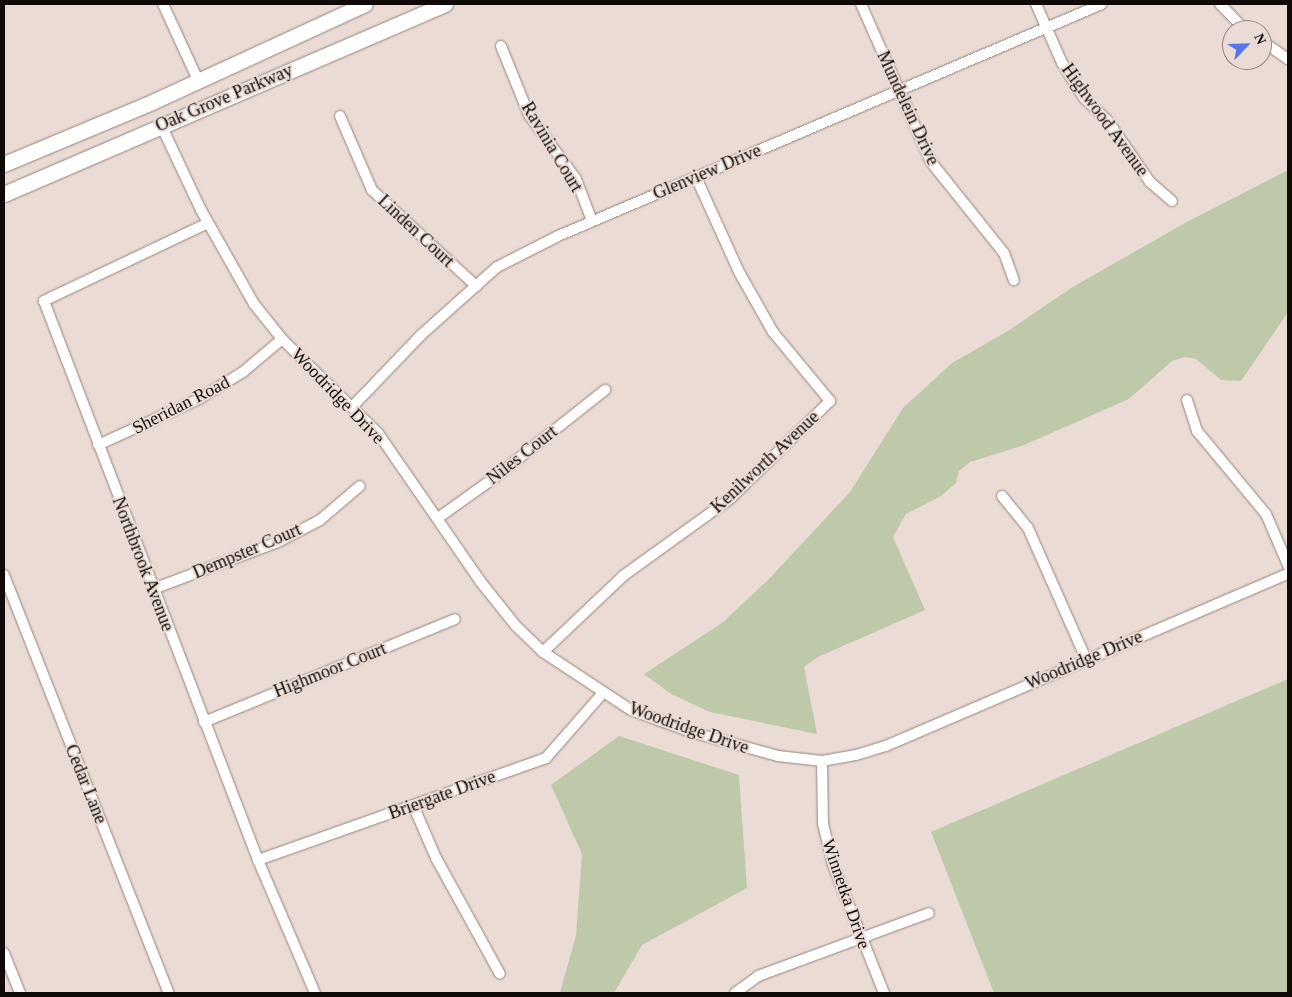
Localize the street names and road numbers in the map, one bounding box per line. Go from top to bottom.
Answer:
street label: Mundelein Drive [872,47,944,169]
street label: Oak Grove Parkway [152,59,296,137]
street label: Highwood Avenue [1057,59,1153,181]
street label: Ravinia Court [517,98,587,196]
street label: Glenview Drive [650,140,764,204]
street label: Linden Court [373,190,459,272]
street label: Woodridge Drive [287,344,389,448]
street label: Sheridan Road [129,371,233,439]
street label: Kenilworth Avenue [706,406,824,518]
street label: Niles Court [482,421,562,489]
street label: Northbrook Avenue [107,493,179,635]
street label: Dempster Court [190,518,304,584]
street label: Woodridge Drive [1022,626,1146,694]
street label: Highmoor Court [271,638,389,702]
street label: Woodridge Drive [626,697,752,759]
street label: Cedar Lane [60,741,112,827]
street label: Briergate Drive [386,766,498,824]
street label: Winnetka Drive [817,836,875,952]

